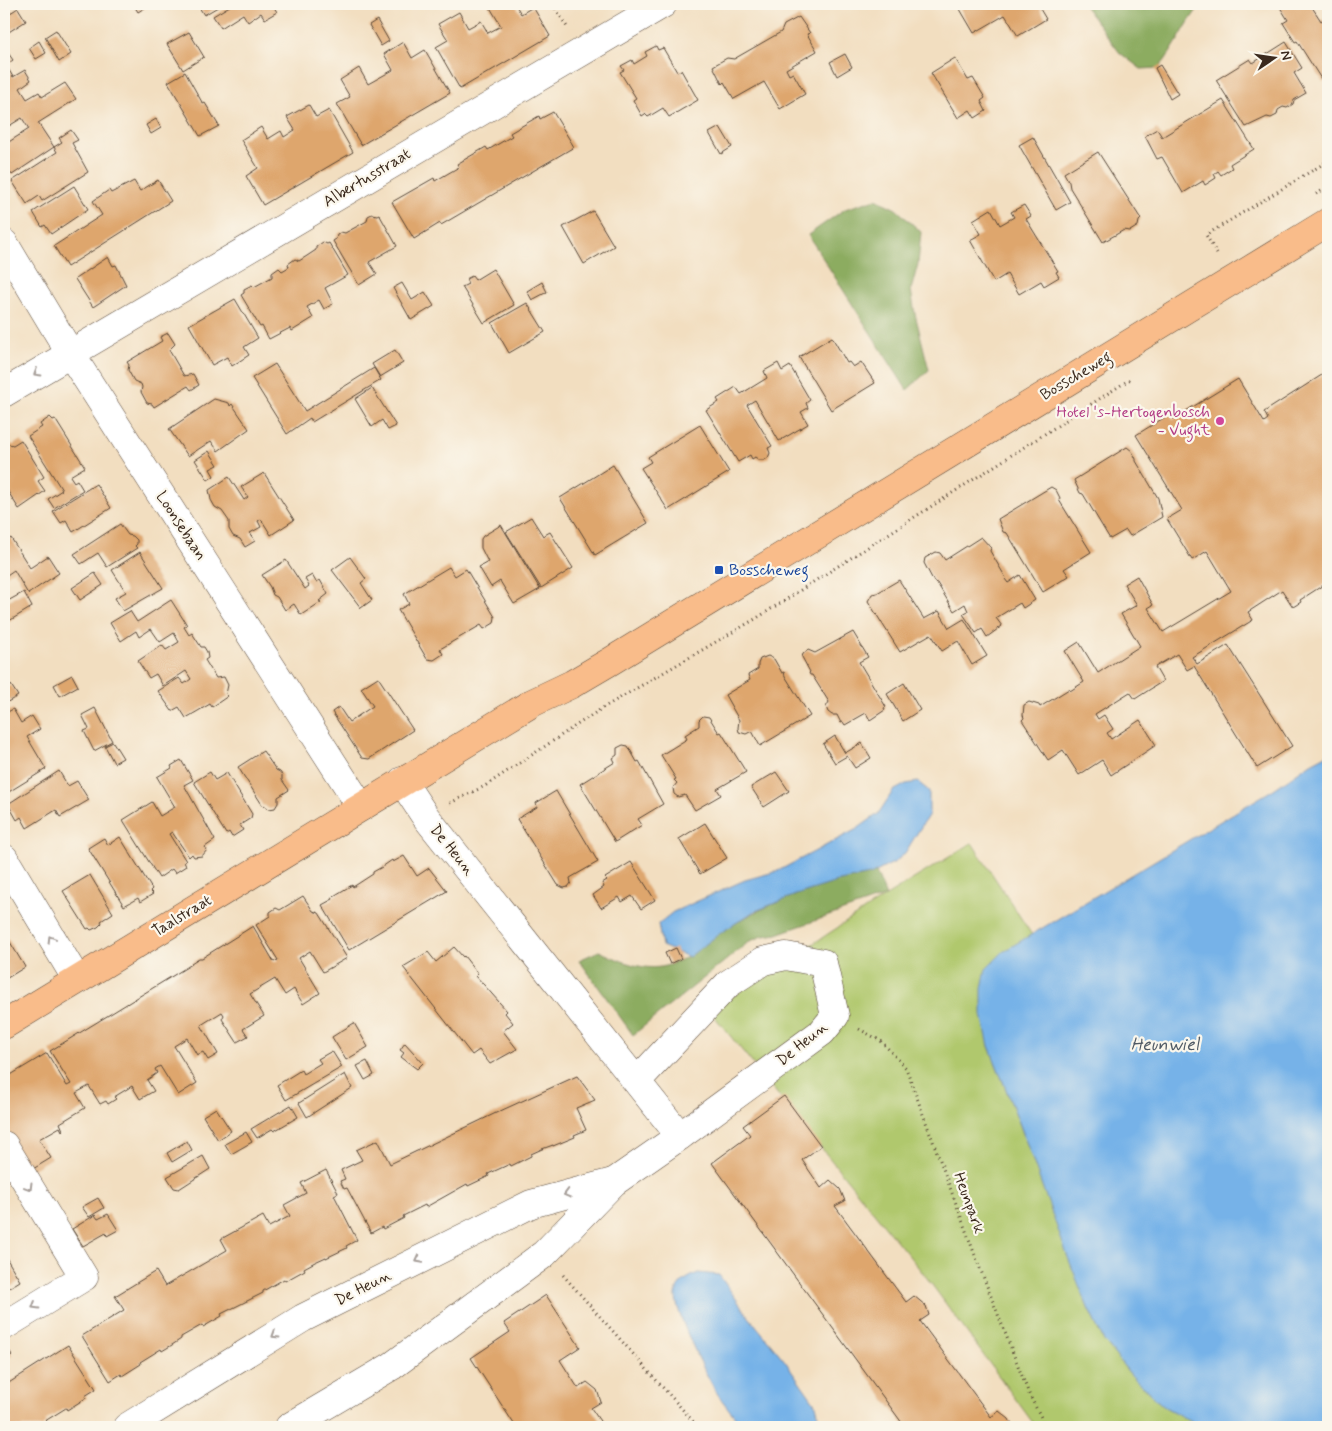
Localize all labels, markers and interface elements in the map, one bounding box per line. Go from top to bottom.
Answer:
north arrow [1250,32,1300,82]
text: N [1276,49,1296,62]
street label: Albertusstraat [319,144,415,212]
street label: Bosscheweg [1036,346,1116,406]
one-way arrow [34,366,43,376]
place label: Hotel 's-Hertogenbosch - Vught [1057,402,1211,442]
marker: Hotel 's-Hertogenbosch - Vught [1214,415,1226,427]
street label: Loonsebaan [151,487,211,565]
place label: Bosscheweg [729,560,809,582]
marker: Bosscheweg [713,564,725,576]
street label: De Heun [425,820,479,880]
street label: Taalstraat [148,890,216,942]
one-way arrow [48,935,58,944]
street label: De Heun [772,1017,832,1071]
water label: Heunwiel [1131,1033,1201,1057]
street label: Heunpark [948,1169,990,1237]
one-way arrow [23,1181,33,1190]
one-way arrow [563,1189,572,1199]
one-way arrow [415,1254,424,1264]
street label: De Heun [331,1265,395,1311]
one-way arrow [32,1300,41,1310]
one-way arrow [272,1329,281,1339]

